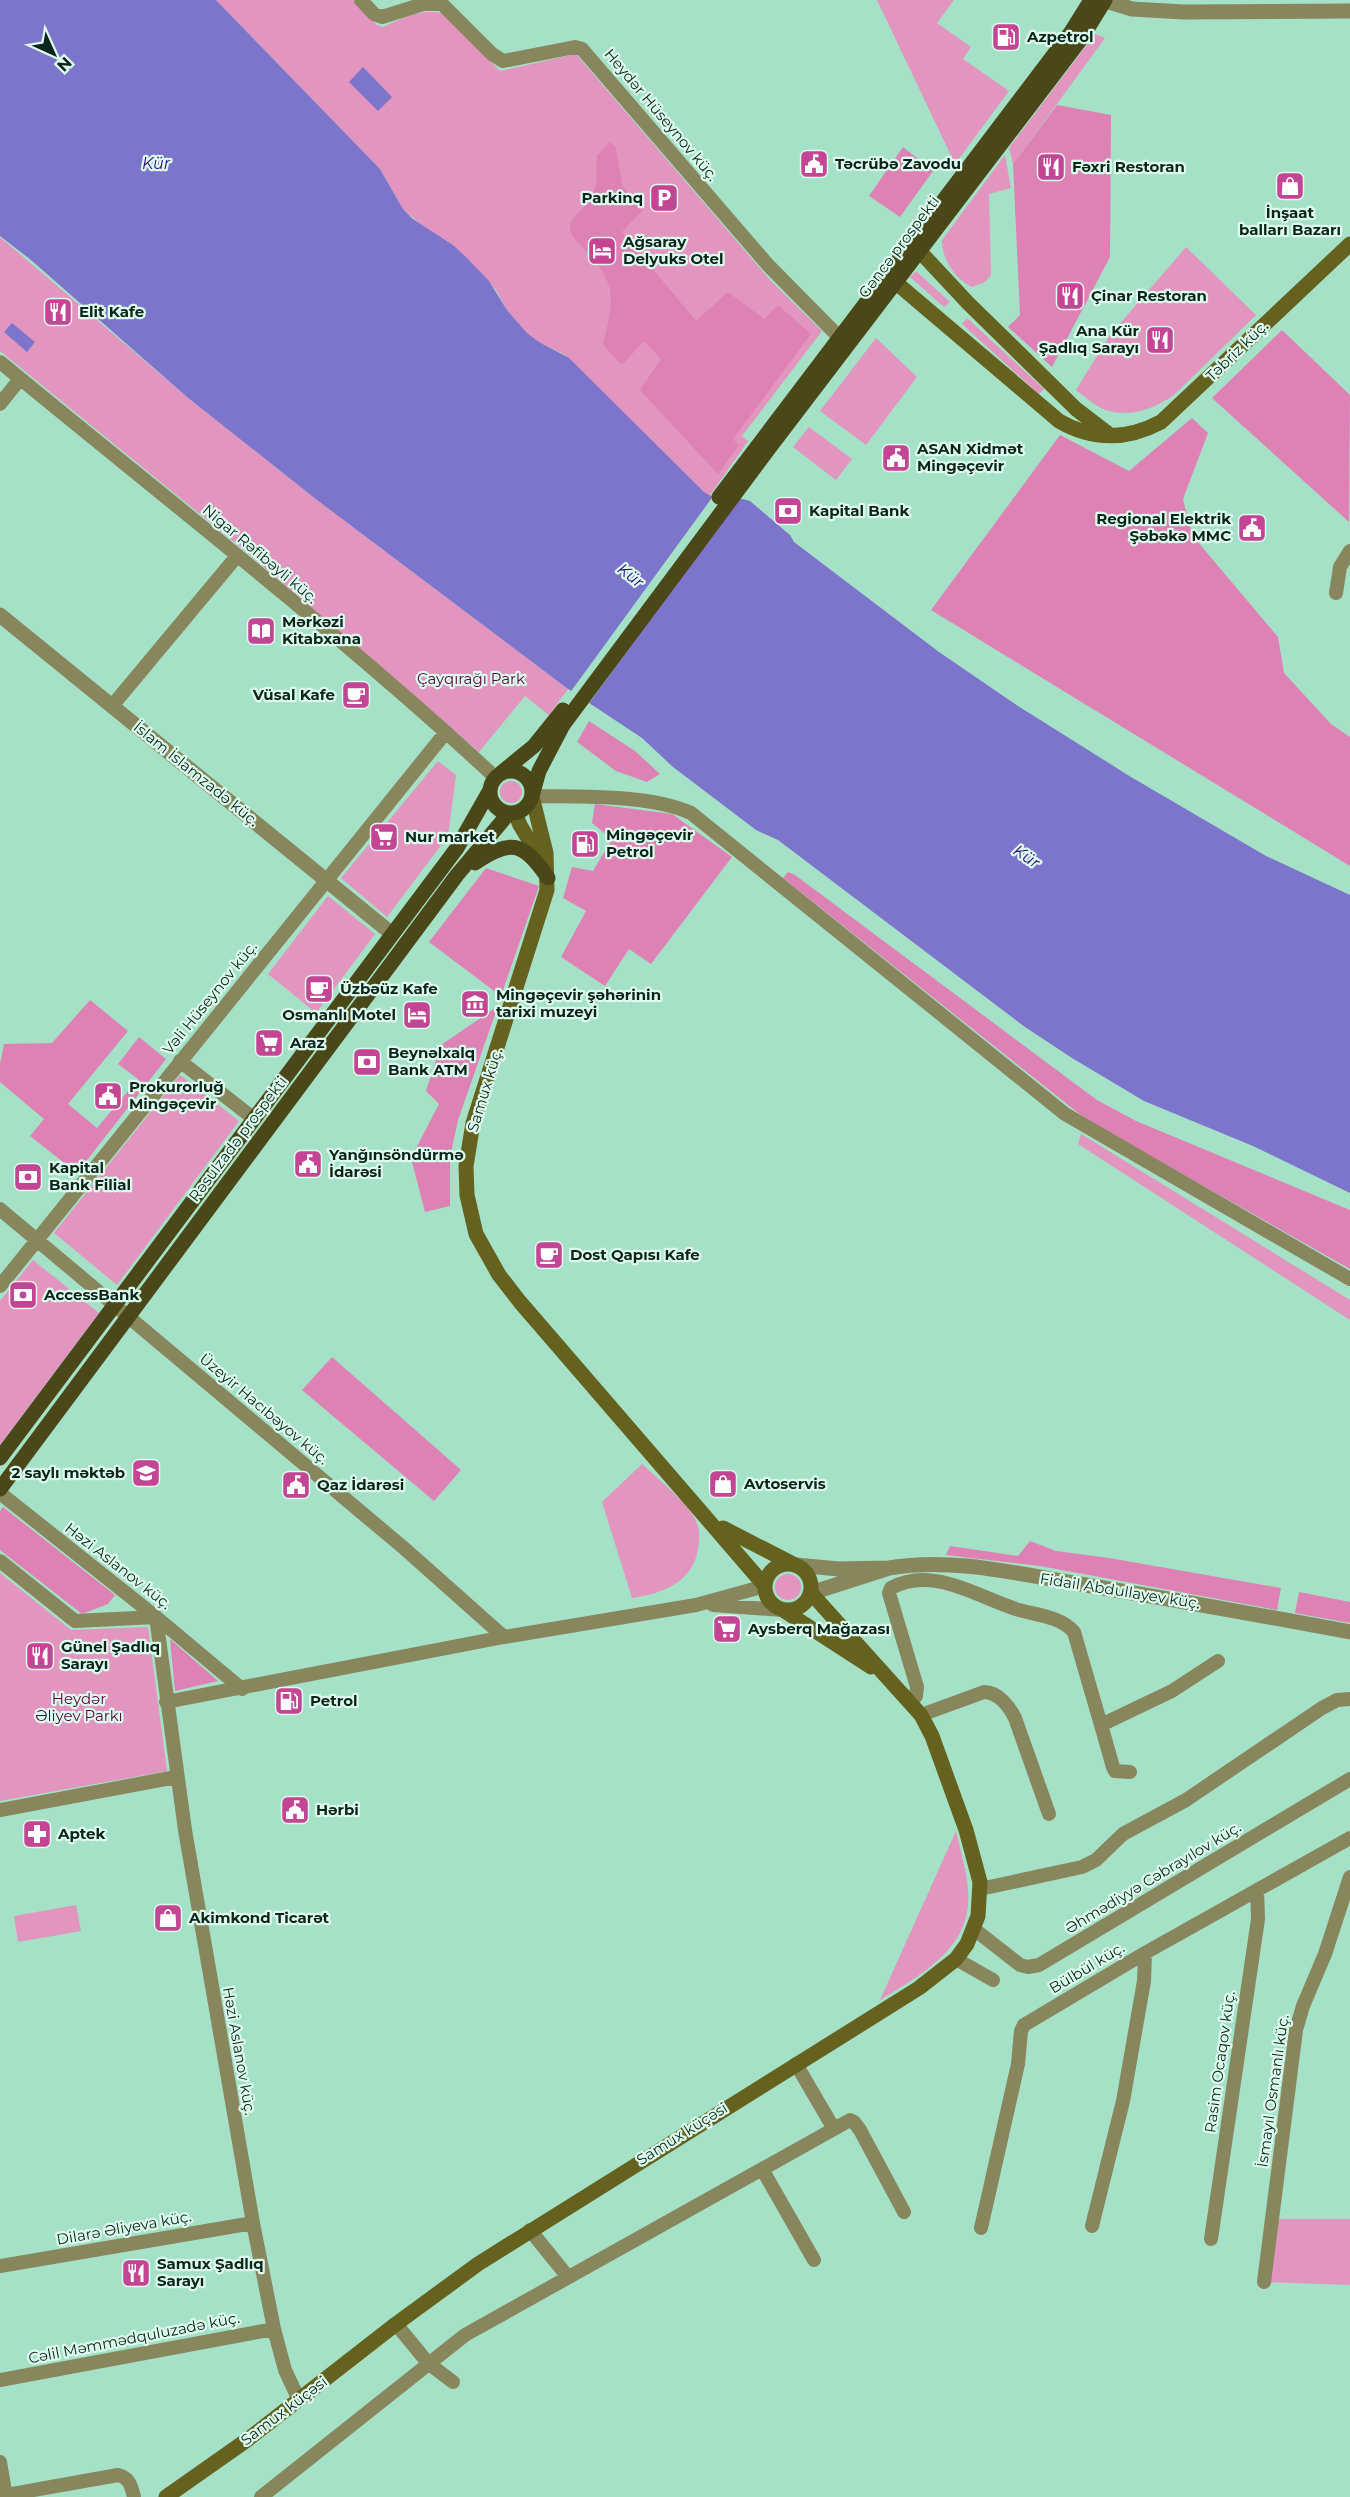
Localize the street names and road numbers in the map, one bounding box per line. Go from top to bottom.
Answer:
street label: Heydər Hüseynov küç. [600,45,722,185]
street label: Gəncə prospekti [854,192,943,302]
street label: Təbriz küç. [1202,316,1272,385]
street label: Nigar Rəfibəyli küç. [199,500,322,607]
street label: İslam İslamzadə küç. [130,717,263,830]
street label: Vəli Hüseynov küç. [158,937,261,1058]
street label: Samux küç. [463,1046,506,1134]
street label: Rəsulzadə prospekti [184,1072,291,1205]
street label: Üzeyir Hacıbəyov küç. [196,1349,333,1468]
street label: Həzi Aslanov küç. [61,1518,175,1613]
street label: Fidail Abdullayev küç. [1039,1568,1202,1613]
street label: Əhmədiyyə Cəbrayılov küç. [1061,1817,1244,1938]
street label: Bülbül küç. [1046,1938,1128,1997]
street label: Həzi Aslanov küç. [219,1985,260,2116]
street label: Rasim Ocaqov küç. [1200,1990,1239,2134]
street label: İsmayıl Osmanlı küç. [1252,2013,1293,2169]
street label: Samux küçəsi [633,2098,731,2169]
street label: Dilarə Əliyeva küç. [55,2206,193,2249]
street label: Cəlil Məmmədquluzadə küç. [27,2308,241,2367]
street label: Samux küçəsi [237,2372,331,2449]

